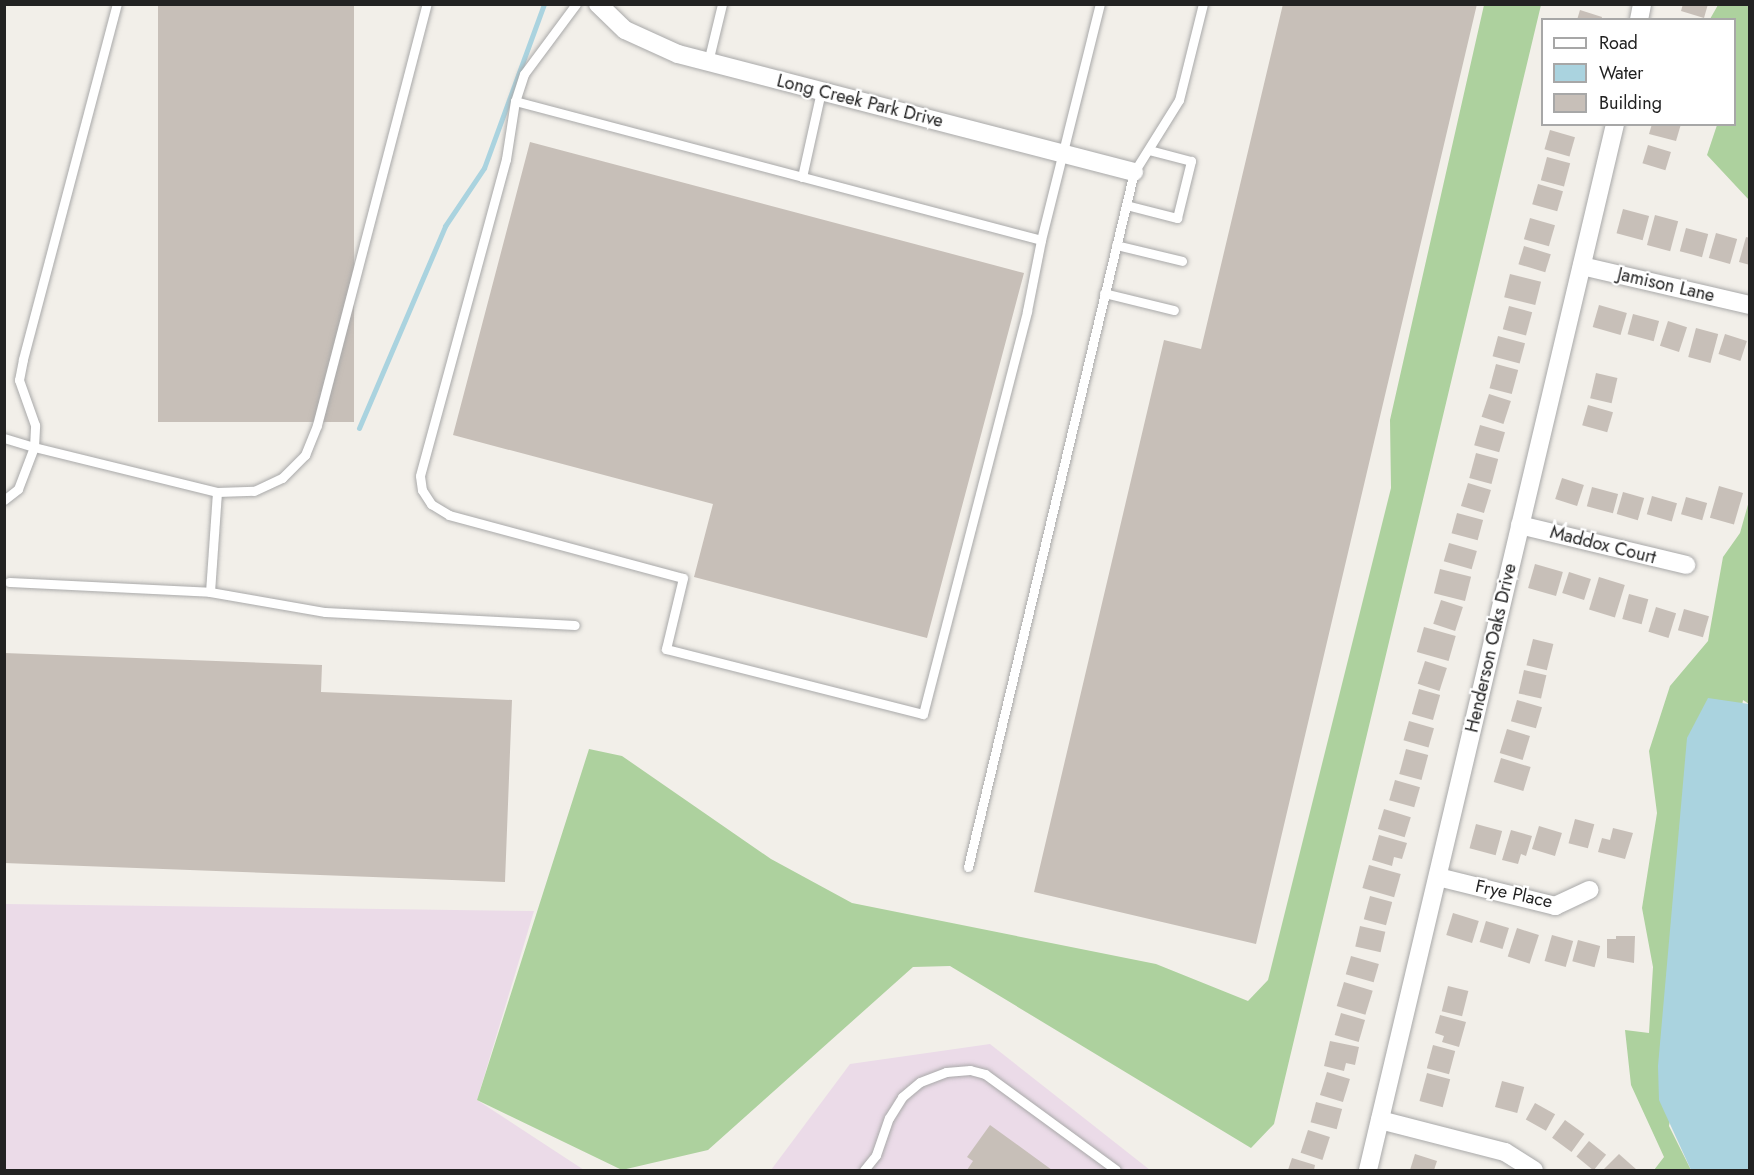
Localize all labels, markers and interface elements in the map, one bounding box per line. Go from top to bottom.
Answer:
legend [1541,18,1736,126]
text: Road [1599,30,1638,56]
text: Water [1599,60,1643,86]
street label: Long Creek Park Drive [775,70,945,132]
text: Building [1599,90,1662,116]
street label: Jamison Lane [1615,263,1717,307]
street label: Maddox Court [1548,521,1658,569]
street label: Henderson Oaks Drive [1461,561,1521,735]
street label: Frye Place [1474,875,1554,913]

